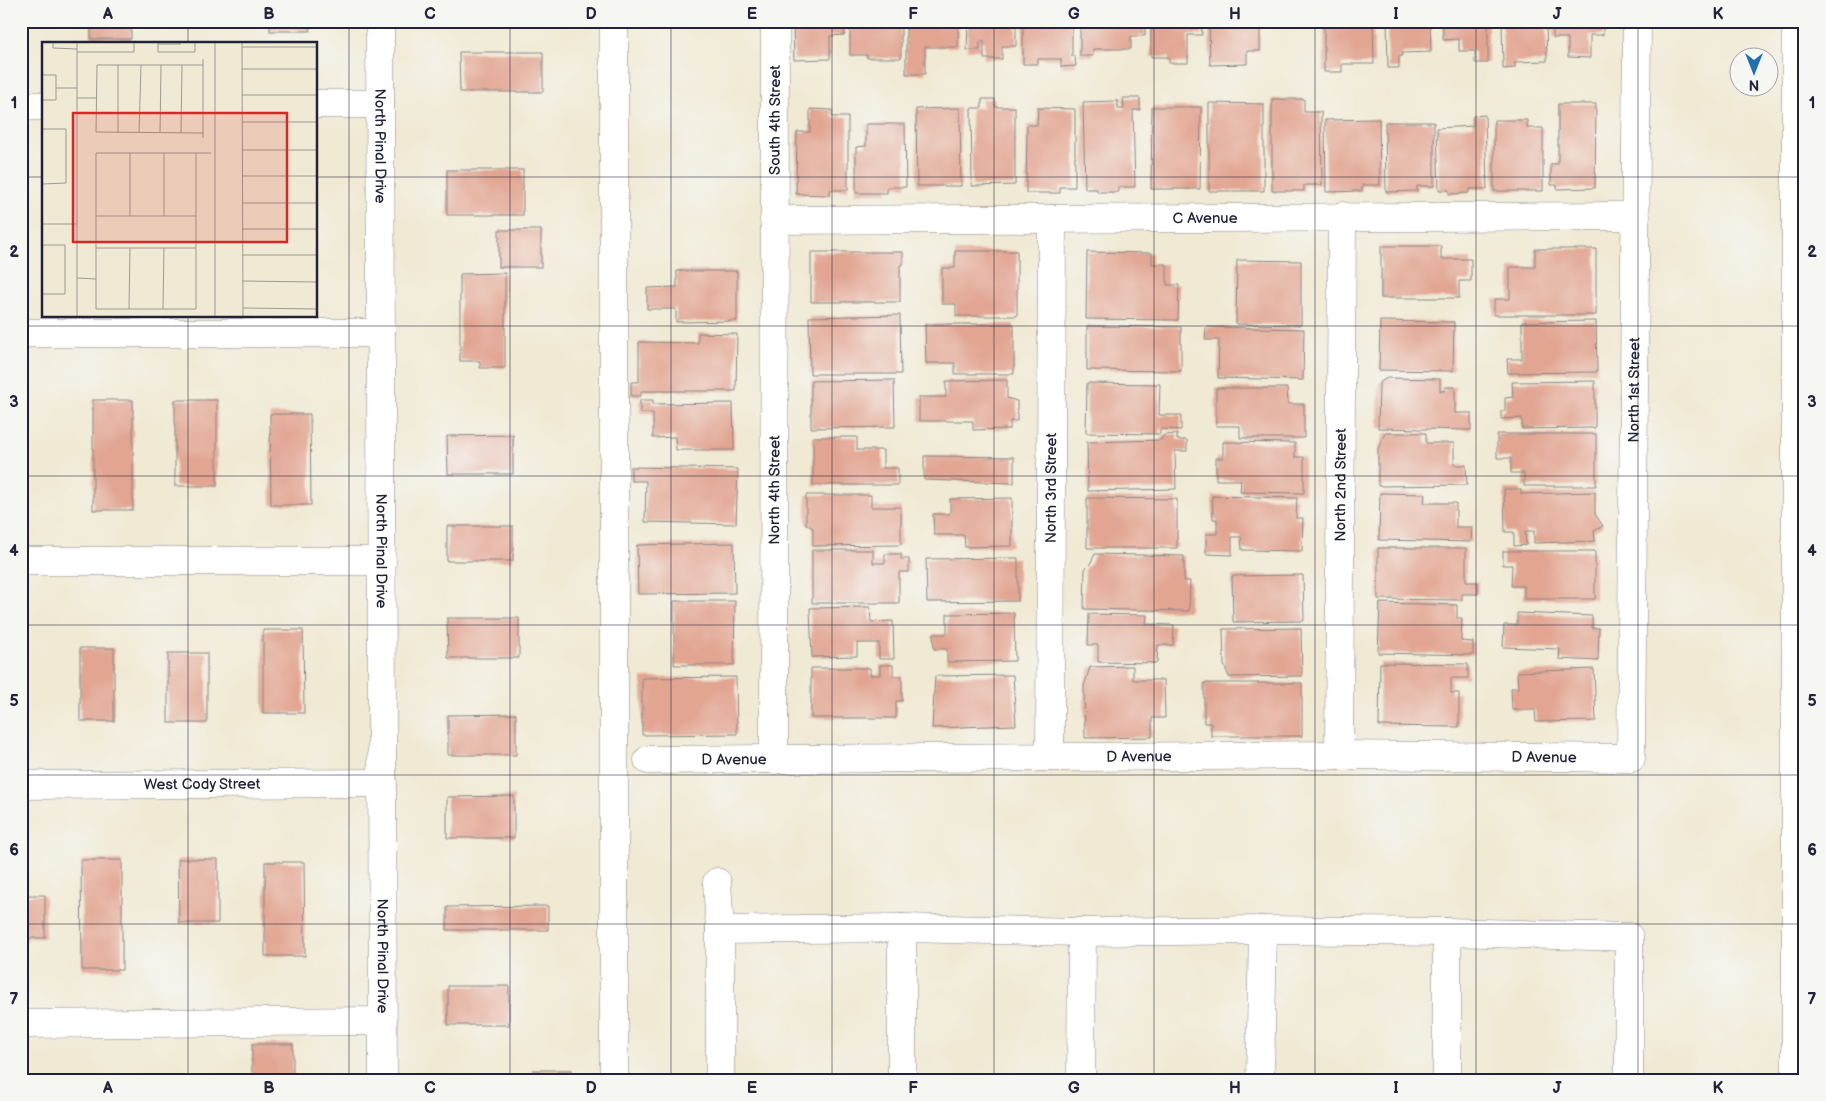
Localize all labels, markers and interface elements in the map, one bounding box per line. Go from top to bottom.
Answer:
text: A [102,5,113,24]
text: B [263,5,275,24]
text: C [424,5,436,24]
text: D [585,5,597,24]
text: E [747,5,757,24]
text: F [908,5,918,24]
text: G [1068,5,1080,24]
text: H [1229,5,1241,24]
text: I [1393,5,1399,24]
text: J [1553,5,1562,24]
text: K [1713,5,1724,24]
inset map [42,42,318,318]
north arrow [1728,48,1778,98]
street label: South 4th Street [766,65,785,175]
text: N [1749,76,1759,93]
street label: North Pinal Drive [370,88,390,204]
text: 1 [11,94,17,113]
text: 1 [1809,94,1815,113]
street label: C Avenue [1172,209,1238,228]
text: 2 [9,243,19,262]
text: 2 [1807,243,1817,262]
street label: North 1st Street [1625,337,1644,443]
text: 3 [9,393,19,412]
text: 3 [1807,393,1817,412]
street label: North 2nd Street [1331,428,1351,542]
street label: North 3rd Street [1042,432,1061,543]
street label: North 4th Street [765,435,784,545]
street label: North Pinal Drive [371,493,391,609]
text: 4 [9,542,19,561]
text: 4 [1807,542,1817,561]
text: 5 [9,692,19,711]
text: 5 [1807,692,1817,711]
street label: D Avenue [1106,747,1172,767]
street label: D Avenue [1511,748,1577,767]
street label: D Avenue [701,750,767,770]
street label: West Cody Street [144,775,261,794]
text: 6 [9,841,19,860]
text: 6 [1807,841,1817,860]
street label: North Pinal Drive [372,898,392,1014]
text: 7 [10,990,19,1009]
text: 7 [1808,990,1817,1009]
text: A [102,1079,113,1098]
text: B [263,1079,275,1098]
text: C [424,1079,436,1098]
text: D [585,1079,597,1098]
text: E [747,1079,757,1098]
text: F [908,1079,918,1098]
text: G [1068,1079,1080,1098]
text: H [1229,1079,1241,1098]
text: I [1393,1079,1399,1098]
text: J [1553,1079,1562,1098]
text: K [1713,1079,1724,1098]

